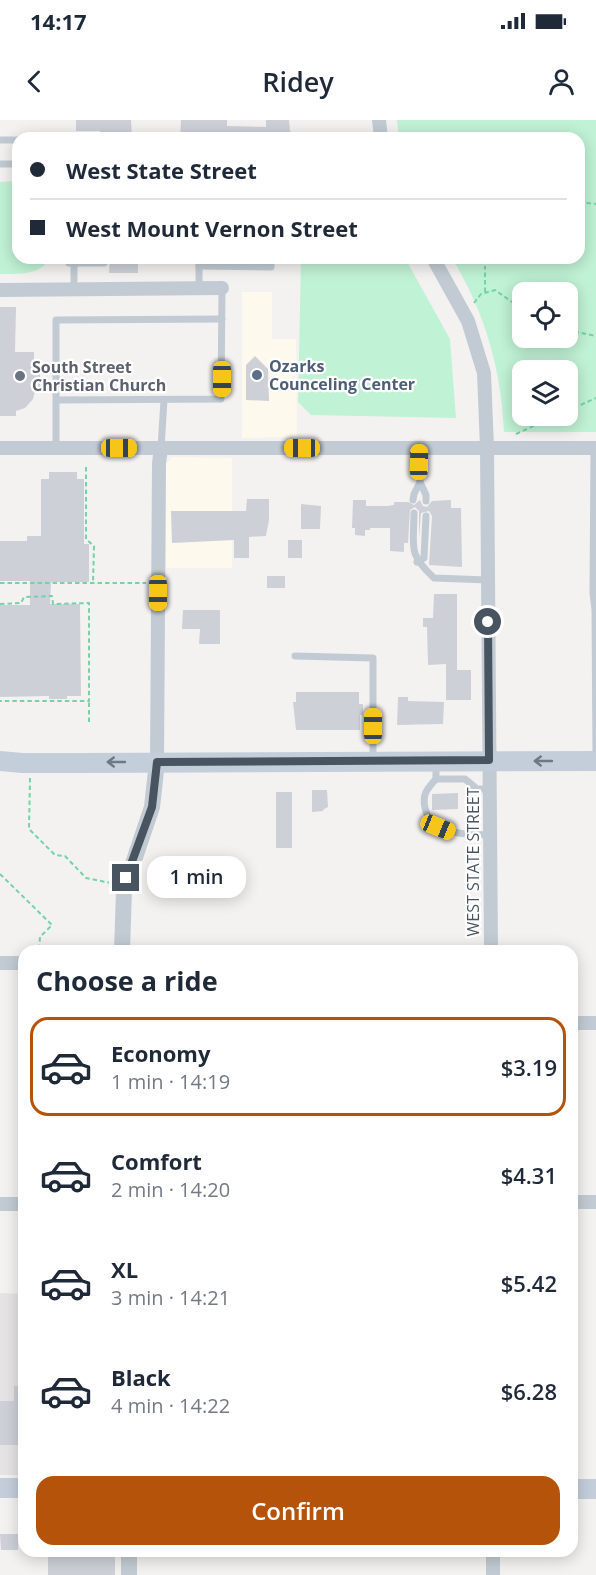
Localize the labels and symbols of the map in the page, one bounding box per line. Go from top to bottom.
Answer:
place label: Ozarks Counceling Center [269,355,415,395]
place label: South Street Christian Church [32,356,166,396]
car [213,361,231,397]
marker: Ozarks Counceling Center [250,368,264,382]
marker: South Street Christian Church [13,369,27,383]
car [101,439,137,457]
car [284,439,320,457]
car [410,444,428,480]
car [149,575,167,611]
route start [474,608,501,635]
car [364,708,382,744]
one-way arrow [533,755,553,767]
one-way arrow [106,756,126,768]
street label: WEST STATE STREET [462,787,484,937]
car [418,812,458,842]
callout: 1 min [147,857,246,899]
route end [112,864,139,891]

